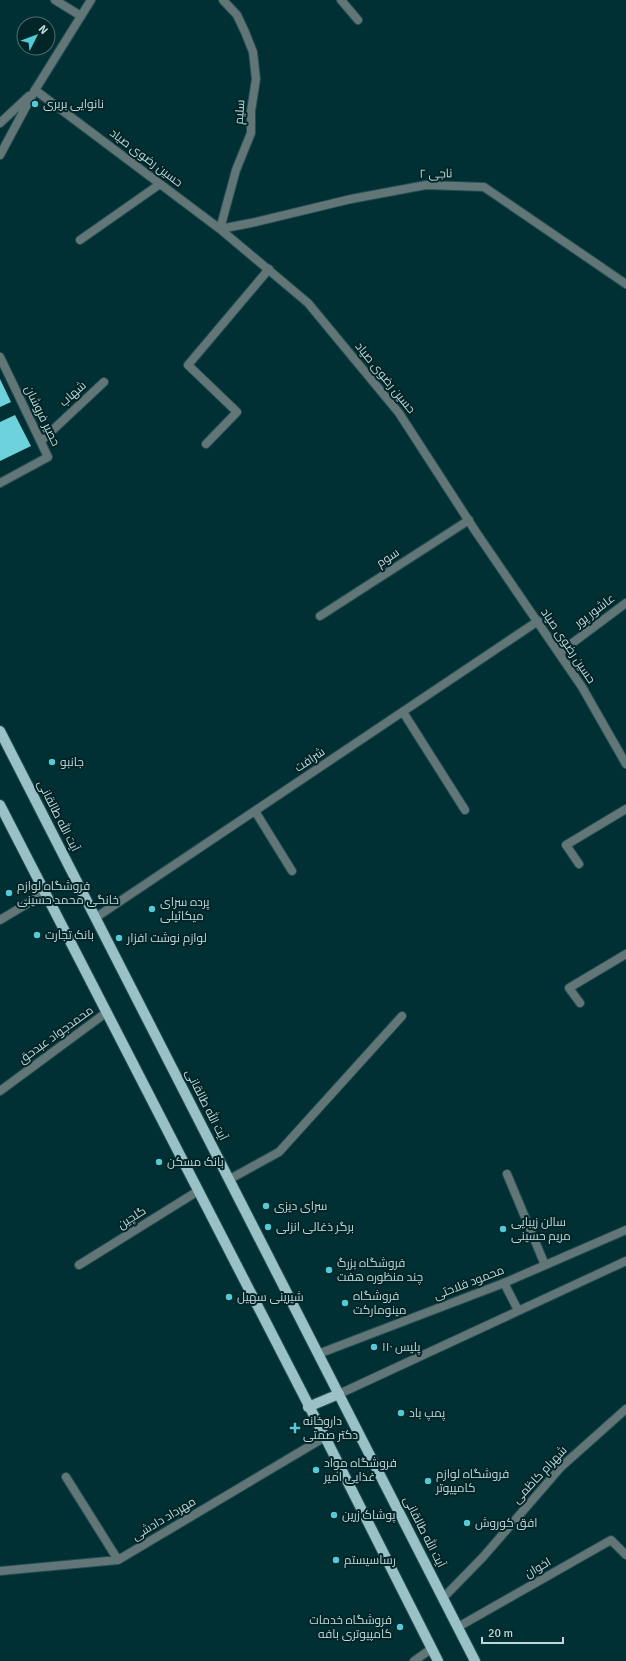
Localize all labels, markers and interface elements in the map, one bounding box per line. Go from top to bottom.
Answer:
north arrow [16,16,56,56]
text: N [36,22,50,37]
place label: نانوایی بربری [43,97,104,112]
marker: نانوایی بربری [30,99,40,109]
street label: سلیم [232,99,248,125]
street label: حسین رضوی صیاد [107,126,185,190]
street label: ناجی ۲ [419,166,453,182]
street label: حسین رضوی صیاد [352,339,418,417]
street label: شهاب [57,378,90,410]
street label: حصیر فروشان [21,383,63,449]
street label: سوم [374,545,402,571]
street label: عاشور پور [571,591,619,632]
street label: حسین رضوی صیاد [537,606,599,686]
street label: شرافت [292,744,328,776]
place label: جانبو [60,755,84,770]
marker: جانبو [47,757,57,767]
street label: آیت الله طالقانی [34,777,84,855]
place label: فروشگاه لوازم خانگی محمد حسینی [17,879,119,908]
marker: فروشگاه لوازم خانگی محمد حسینی [4,888,14,898]
place label: پرده سرای میکائیلی [160,895,210,924]
marker: پرده سرای میکائیلی [147,904,157,914]
place label: بانک تجارت [45,928,94,943]
marker: بانک تجارت [32,930,42,940]
place label: لوازم نوشت افزار [126,931,207,946]
marker: لوازم نوشت افزار [114,933,124,943]
street label: محمدجواد عبدحق [16,1003,96,1067]
street label: آیت الله طالقانی [182,1066,232,1144]
place label: بانک مسکن [167,1155,224,1170]
marker: بانک مسکن [154,1157,164,1167]
place label: سرای دیزی [274,1199,327,1214]
marker: سرای دیزی [261,1201,271,1211]
street label: گلچین [115,1203,150,1233]
place label: سالن زیبایی مریم حسینی [511,1215,571,1244]
place label: برگر ذغالی انزلی [276,1220,354,1235]
marker: برگر ذغالی انزلی [263,1222,273,1232]
marker: سالن زیبایی مریم حسینی [498,1224,508,1234]
place label: فروشگاه بزرگ چند منظوره هفت [337,1256,423,1286]
street label: محمود فلاحتی [432,1263,506,1303]
marker: فروشگاه بزرگ چند منظوره هفت [324,1265,334,1275]
place label: فروشگاه مینومارکت [353,1289,406,1318]
place label: شیرینی سهیل [237,1290,304,1305]
marker: شیرینی سهیل [224,1292,234,1302]
marker: فروشگاه مینومارکت [340,1298,350,1308]
place label: پلیس ۱۱۰ [382,1340,421,1356]
marker: پلیس ۱۱۰ [369,1342,379,1352]
place label: پمپ باد [409,1406,446,1422]
marker: پمپ باد [396,1408,406,1418]
place label: داروخانه دکتر صمتی [303,1414,358,1443]
marker: داروخانه دکتر صمتی [290,1423,300,1433]
street label: شهرام کاظمی [509,1443,571,1507]
place label: فروشگاه مواد غذایی امیر [323,1456,397,1485]
marker: فروشگاه مواد غذایی امیر [311,1465,321,1475]
place label: فروشگاه لوازم کامپیوتر [435,1467,509,1496]
marker: فروشگاه لوازم کامپیوتر [423,1476,433,1486]
street label: آیت الله طالقانی [400,1493,450,1571]
street label: مهرداد دادشی [129,1494,199,1544]
place label: پوشاک زرین [342,1508,396,1524]
marker: پوشاک زرین [329,1510,339,1520]
place label: افق کوروش [475,1516,538,1531]
marker: افق کوروش [462,1518,472,1528]
place label: رساسیستم [344,1553,396,1568]
street label: اخوان [522,1554,554,1582]
marker: رساسیستم [331,1555,341,1565]
place label: فروشگاه خدمات کامپیوتری بافه [309,1613,392,1642]
scale bar [482,1619,563,1645]
marker: فروشگاه خدمات کامپیوتری بافه [395,1622,405,1632]
text: 20 m [488,1626,513,1641]

